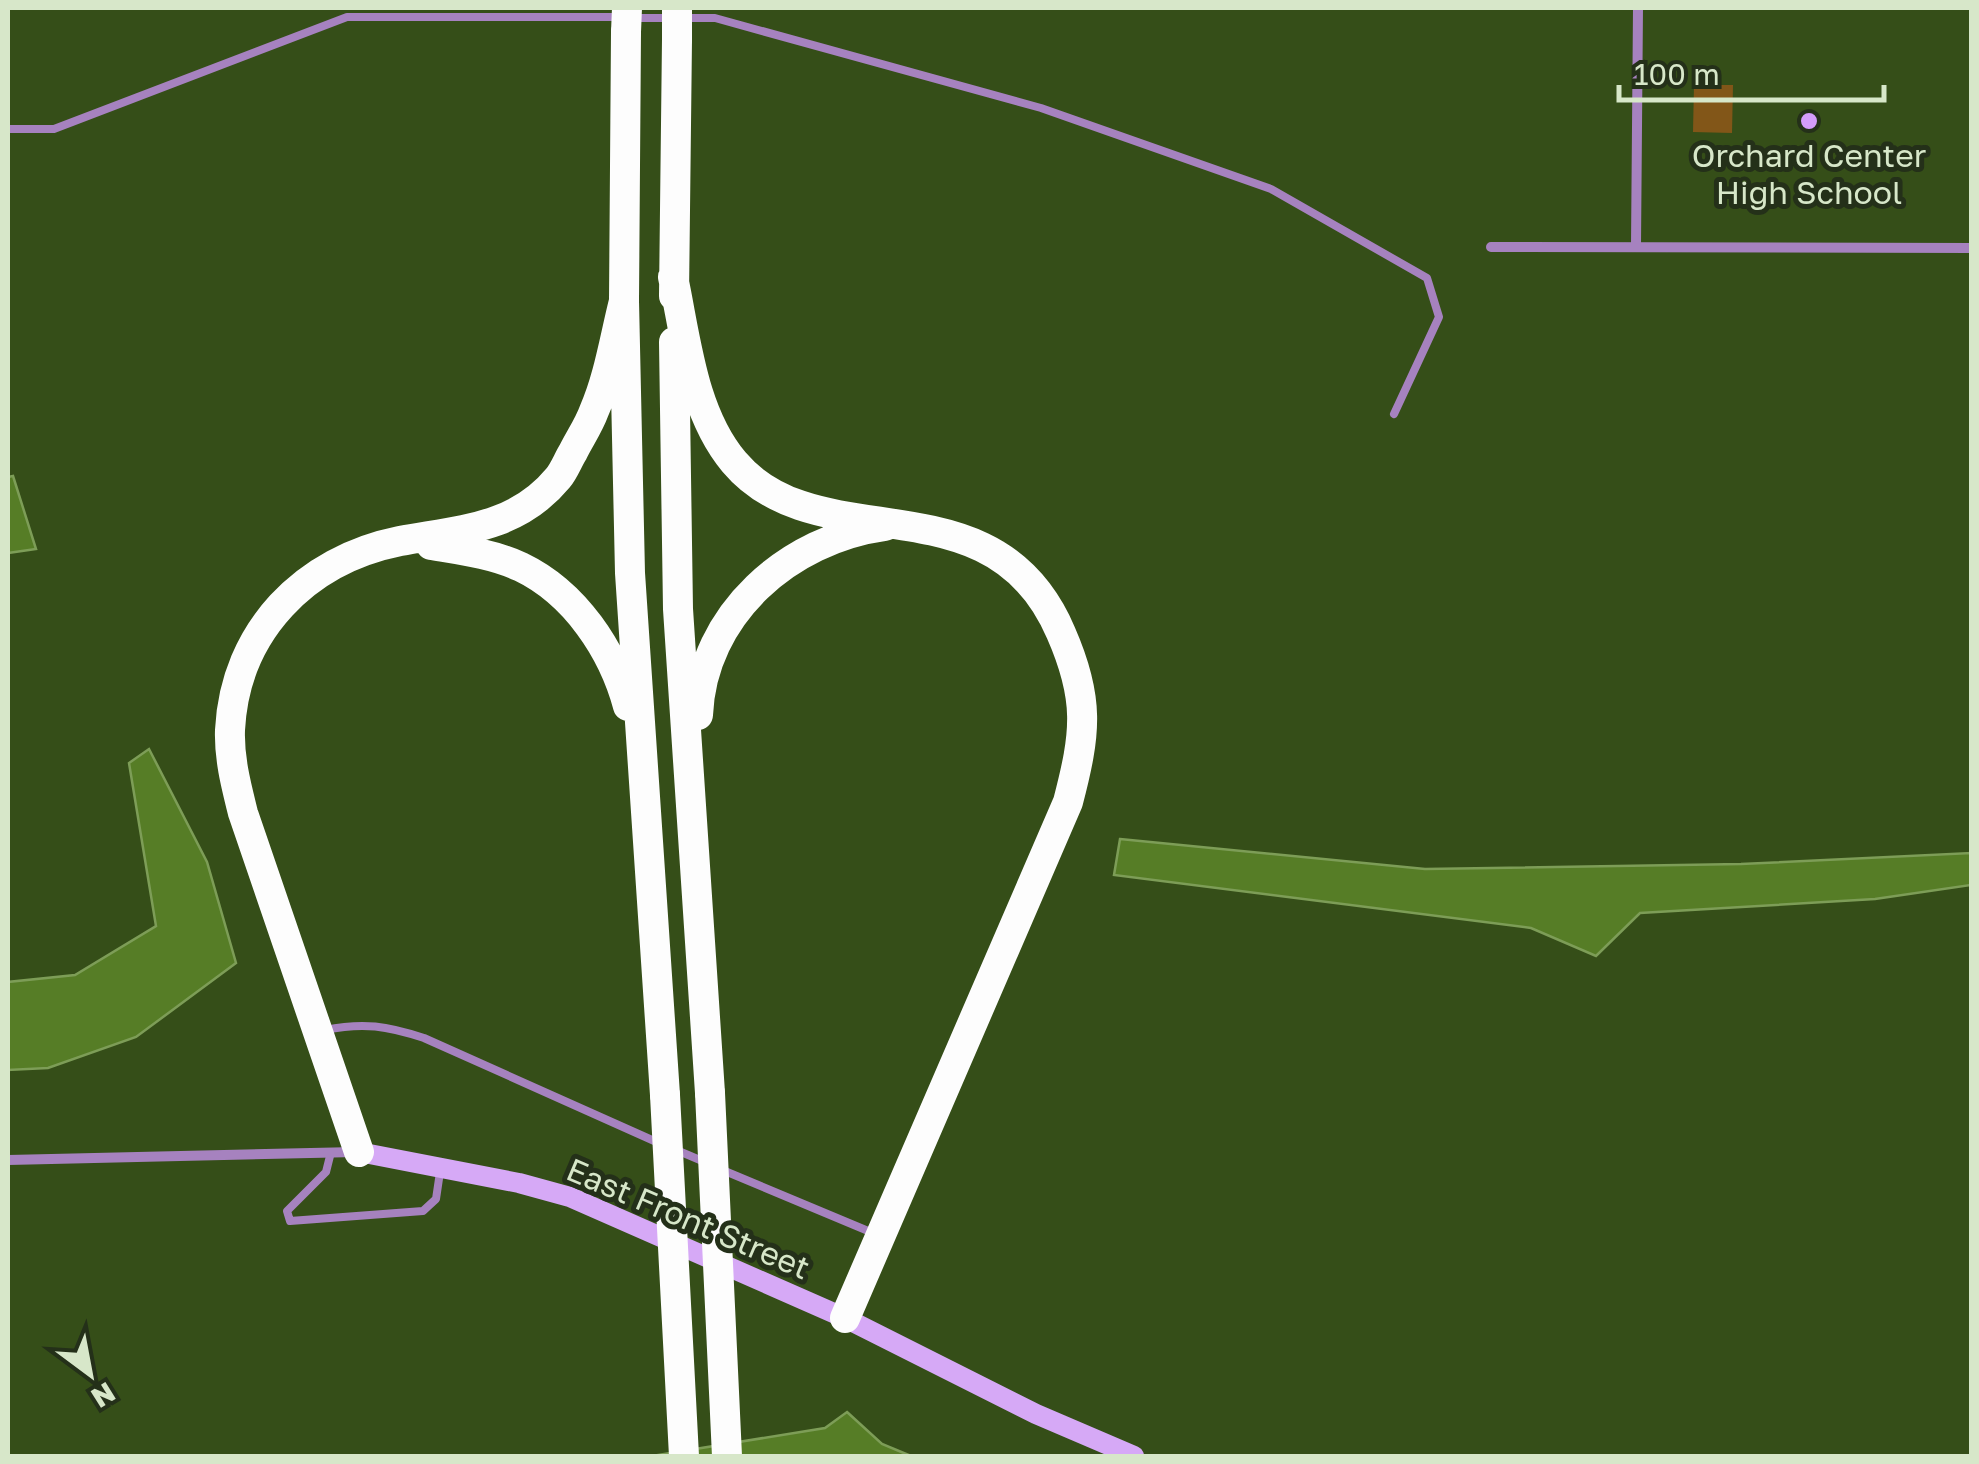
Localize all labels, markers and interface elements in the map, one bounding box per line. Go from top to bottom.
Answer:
scale bar [1619,40,1884,102]
text: 100 m [1634,56,1720,92]
marker: Orchard Center High School [1798,110,1820,132]
place label: Orchard Center High School [1692,136,1926,211]
street label: East Front Street [561,1150,816,1286]
north arrow [40,1324,140,1424]
text: N [86,1376,121,1415]

